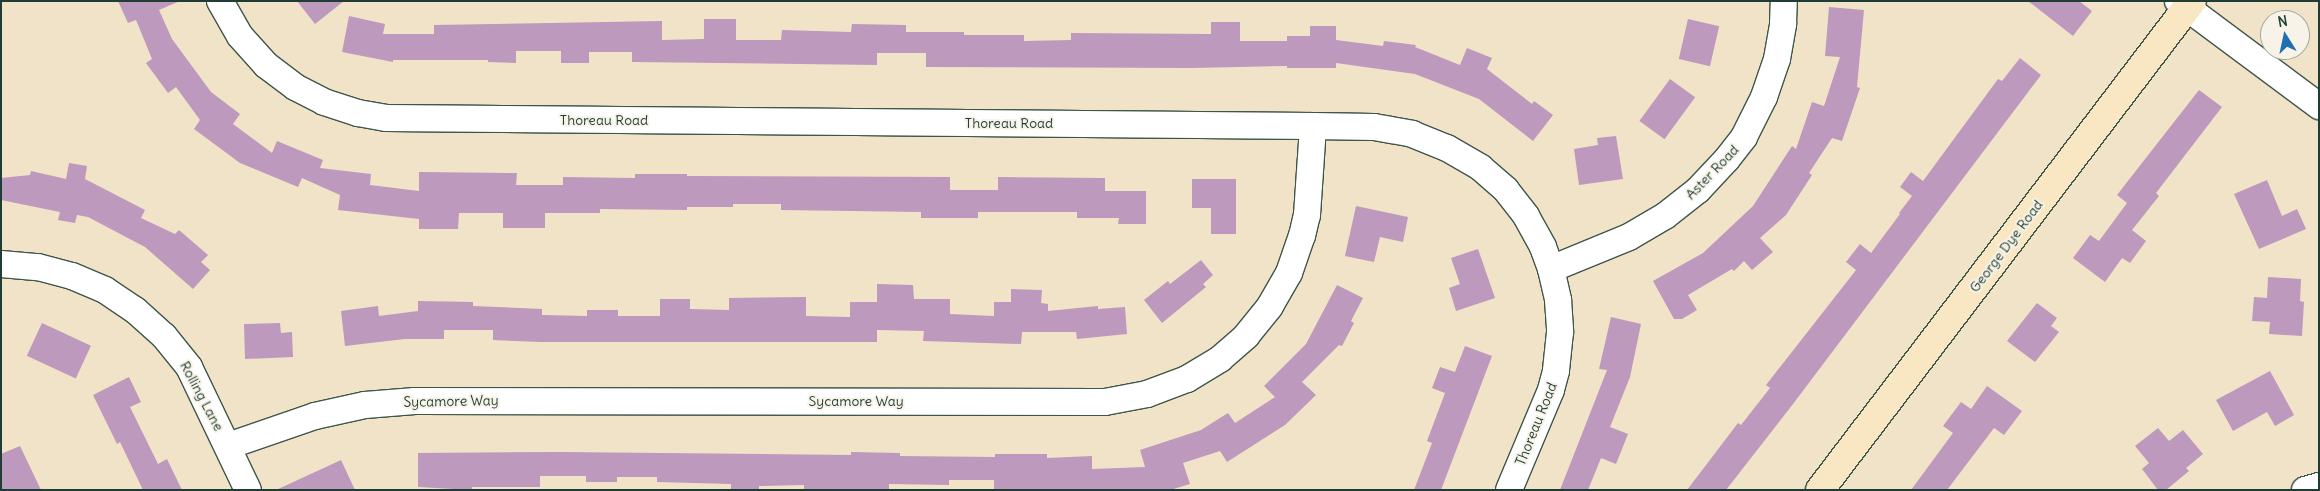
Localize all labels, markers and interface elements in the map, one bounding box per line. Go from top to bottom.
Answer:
north arrow [2260,10,2310,60]
text: N [2276,12,2289,31]
street label: Thoreau Road [560,112,648,128]
street label: Thoreau Road [965,115,1053,131]
street label: Aster Road [1682,141,1742,203]
street label: George Dye Road [1966,196,2046,296]
street label: Rolling Lane [177,358,227,434]
street label: Thoreau Road [1512,380,1560,468]
street label: Sycamore Way [403,392,499,410]
street label: Sycamore Way [808,393,904,409]

